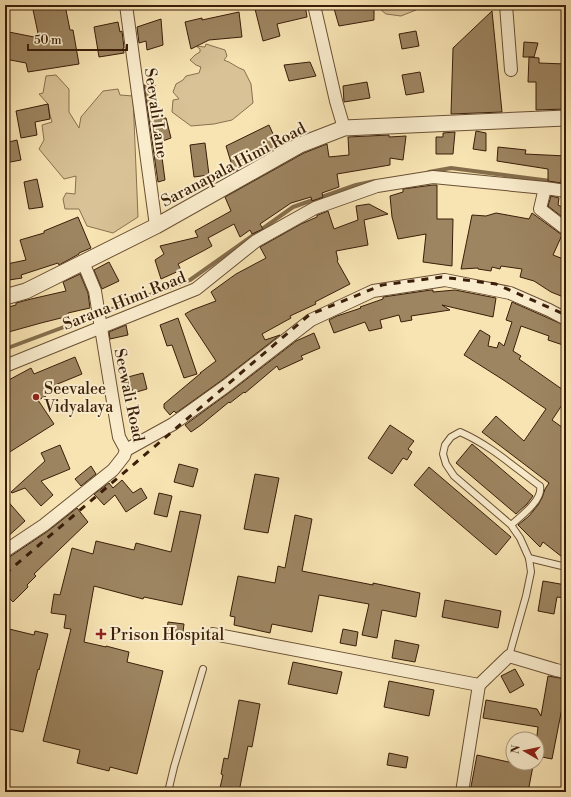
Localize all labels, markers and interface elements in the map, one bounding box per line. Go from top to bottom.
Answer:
scale bar [28,26,127,52]
text: 50 m [34,33,62,48]
street label: Seevali Lane [140,67,172,160]
street label: Saranapala Himi Road [158,118,309,212]
street label: Sarana Himi Road [60,267,189,335]
street label: Seewali Road [109,347,149,444]
place label: Seevalee Vidyalaya [43,379,114,417]
marker: Seevalee Vidyalaya [31,392,41,402]
place label: Prison Hospital [110,625,224,645]
marker: Prison Hospital [95,628,107,640]
north arrow [505,731,545,771]
text: N [509,744,524,755]

